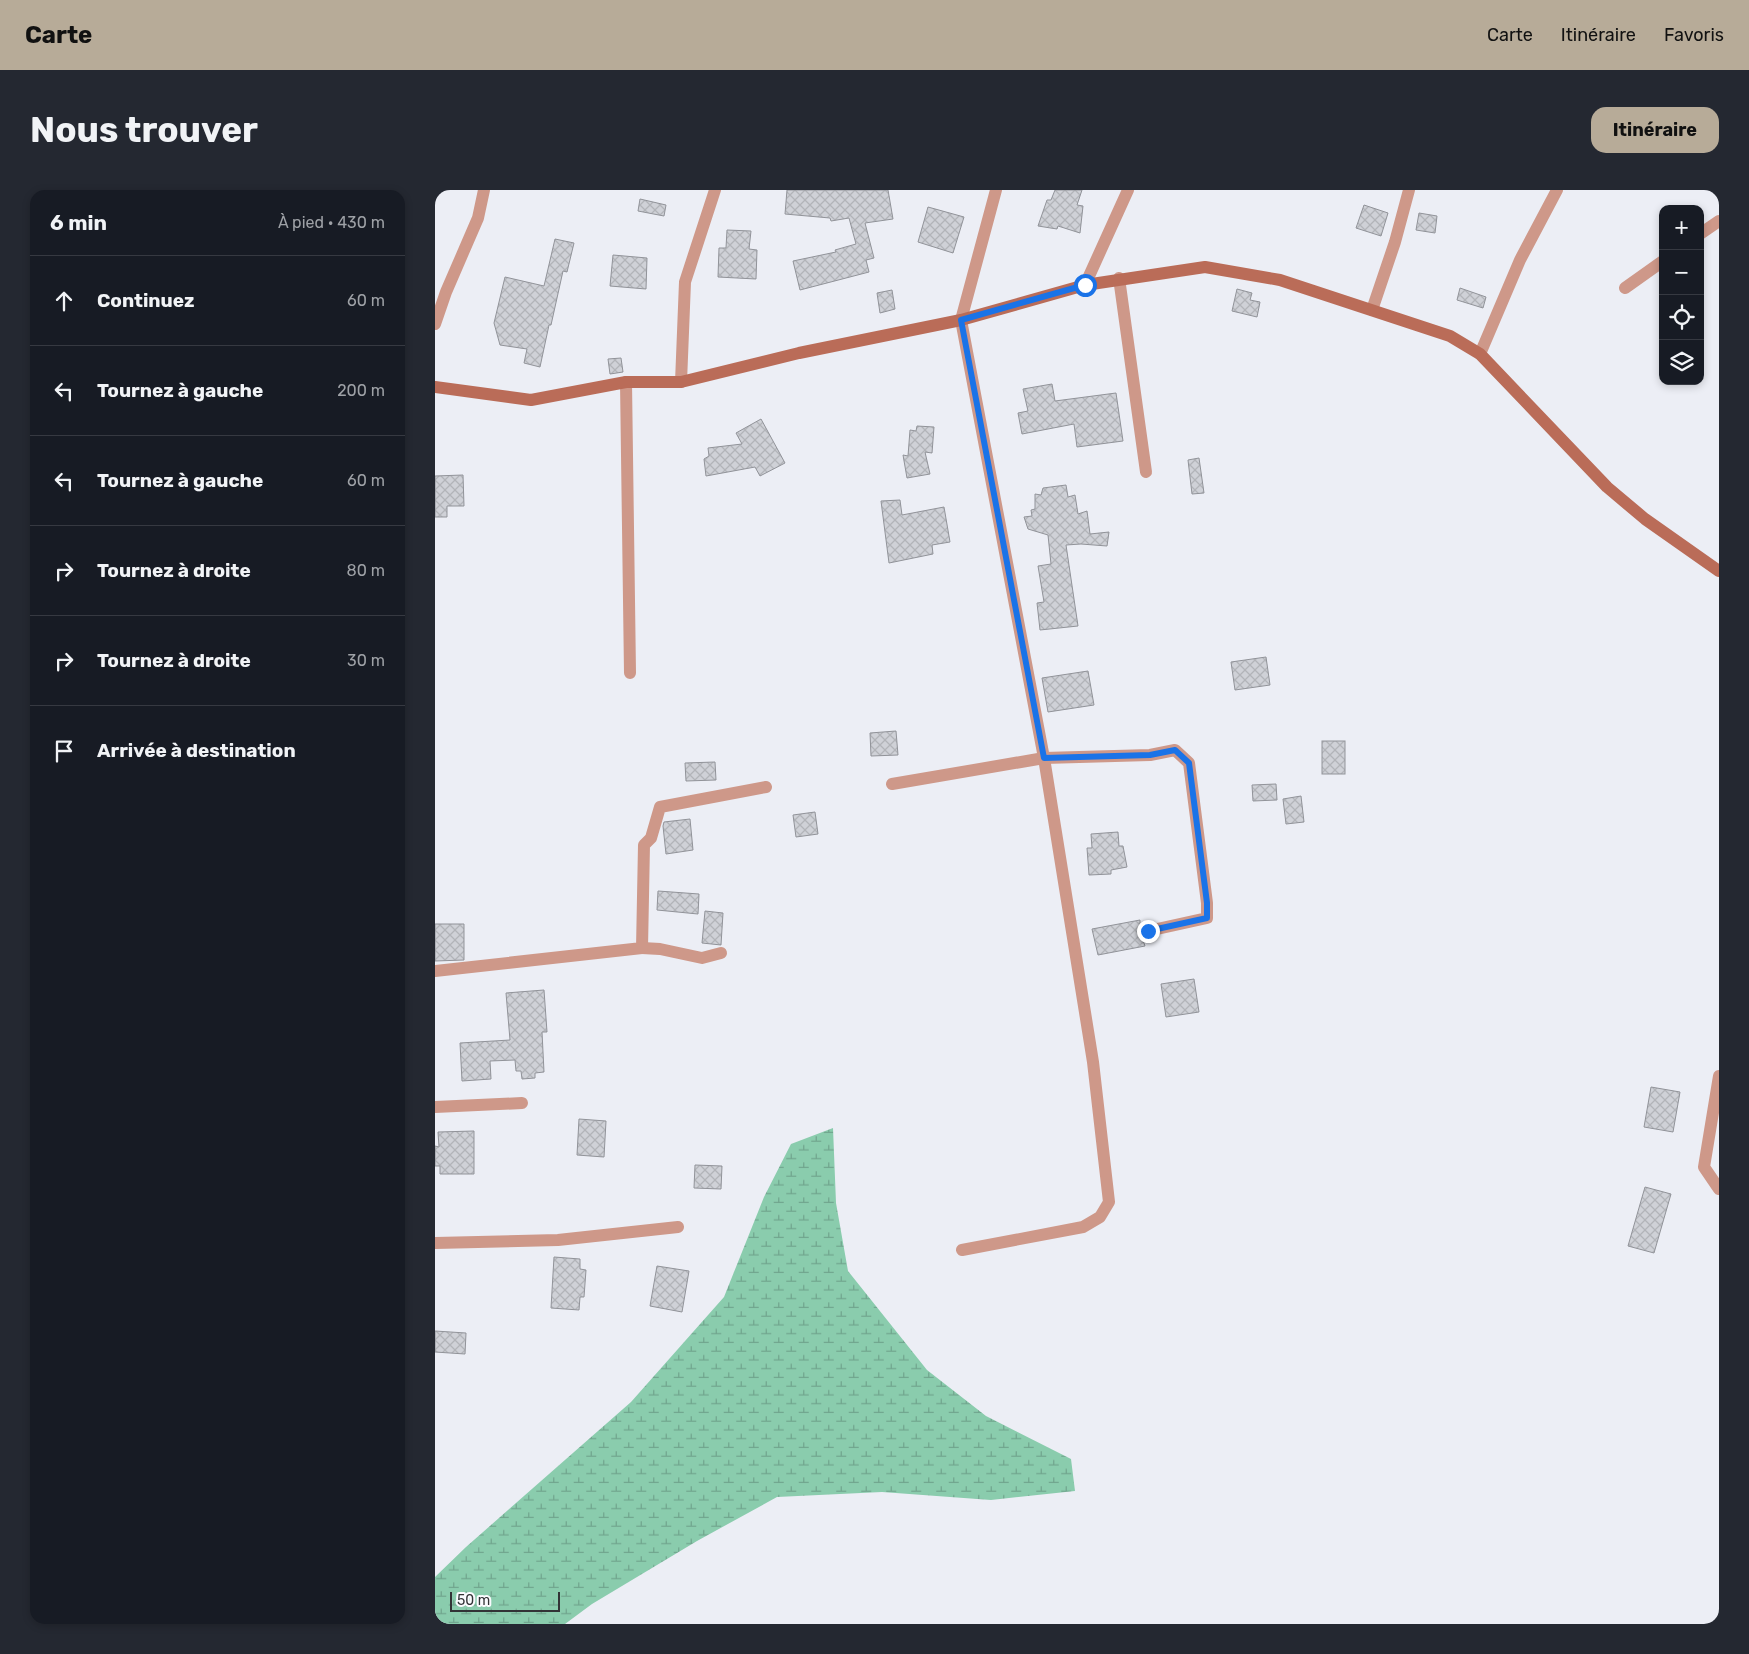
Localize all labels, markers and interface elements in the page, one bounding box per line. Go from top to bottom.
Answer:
text: Carte [25,21,92,49]
text: Carte [1487,24,1533,46]
text: Itinéraire [1561,24,1636,46]
text: Favoris [1664,24,1724,46]
button: Itinéraire [1591,107,1719,153]
text: Nous trouver [30,109,258,151]
map controls [1659,205,1704,385]
button: + [1659,205,1704,250]
text: 6 min [50,210,107,235]
text: À pied · 430 m [278,213,385,232]
button: − [1659,250,1704,295]
route start [1074,274,1097,297]
icon: ahead [50,287,78,315]
text: Continuez [97,289,195,312]
text: 60 m [347,291,385,310]
button: locate [1659,295,1704,340]
button: layers [1659,340,1704,385]
icon: left [50,377,78,405]
text: Tournez à gauche [97,379,263,402]
text: 200 m [337,381,385,400]
icon: left [50,467,78,495]
text: Tournez à gauche [97,469,263,492]
text: 60 m [347,471,385,490]
icon: right [50,557,78,585]
text: Tournez à droite [97,559,251,582]
text: 80 m [347,561,385,580]
icon: right [50,647,78,675]
text: Tournez à droite [97,649,251,672]
text: 30 m [347,651,385,670]
icon: arrive [50,737,78,765]
text: Arrivée à destination [97,739,296,762]
route end [1137,920,1160,943]
scale bar [450,1589,560,1612]
text: 50 m [457,1592,490,1609]

